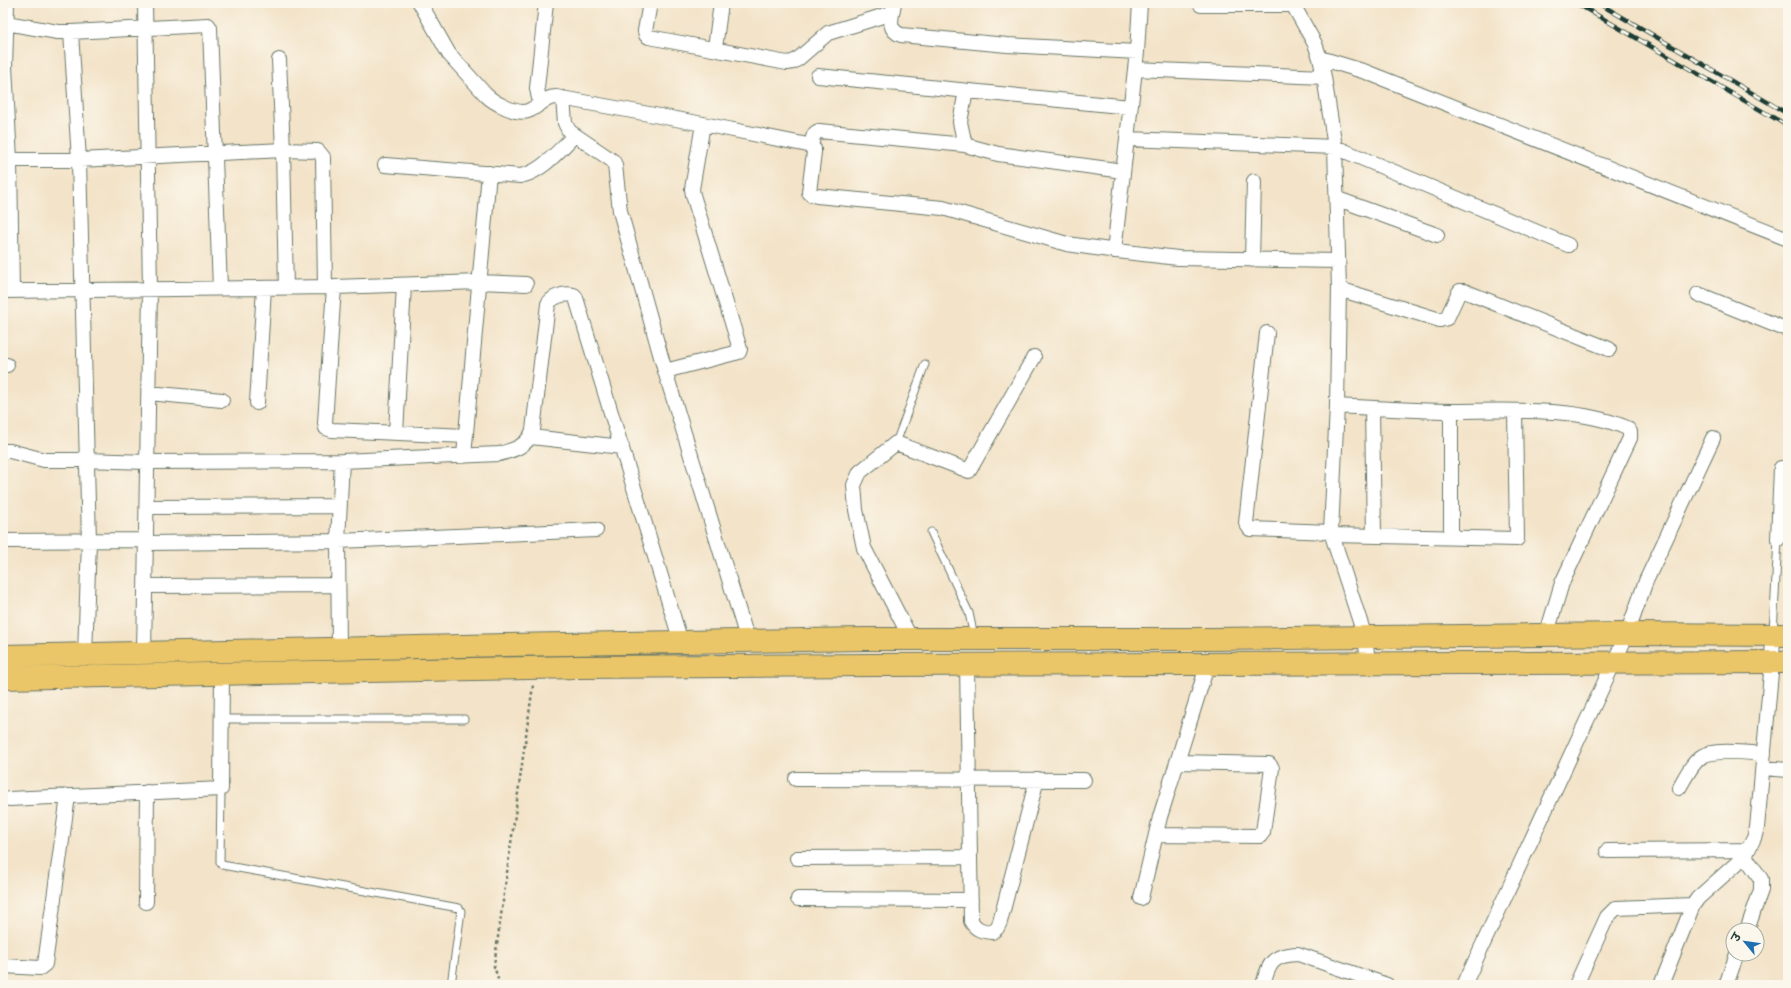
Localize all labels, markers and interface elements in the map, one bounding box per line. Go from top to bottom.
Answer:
north arrow [1725,922,1765,962]
text: उ [1729,930,1745,945]

